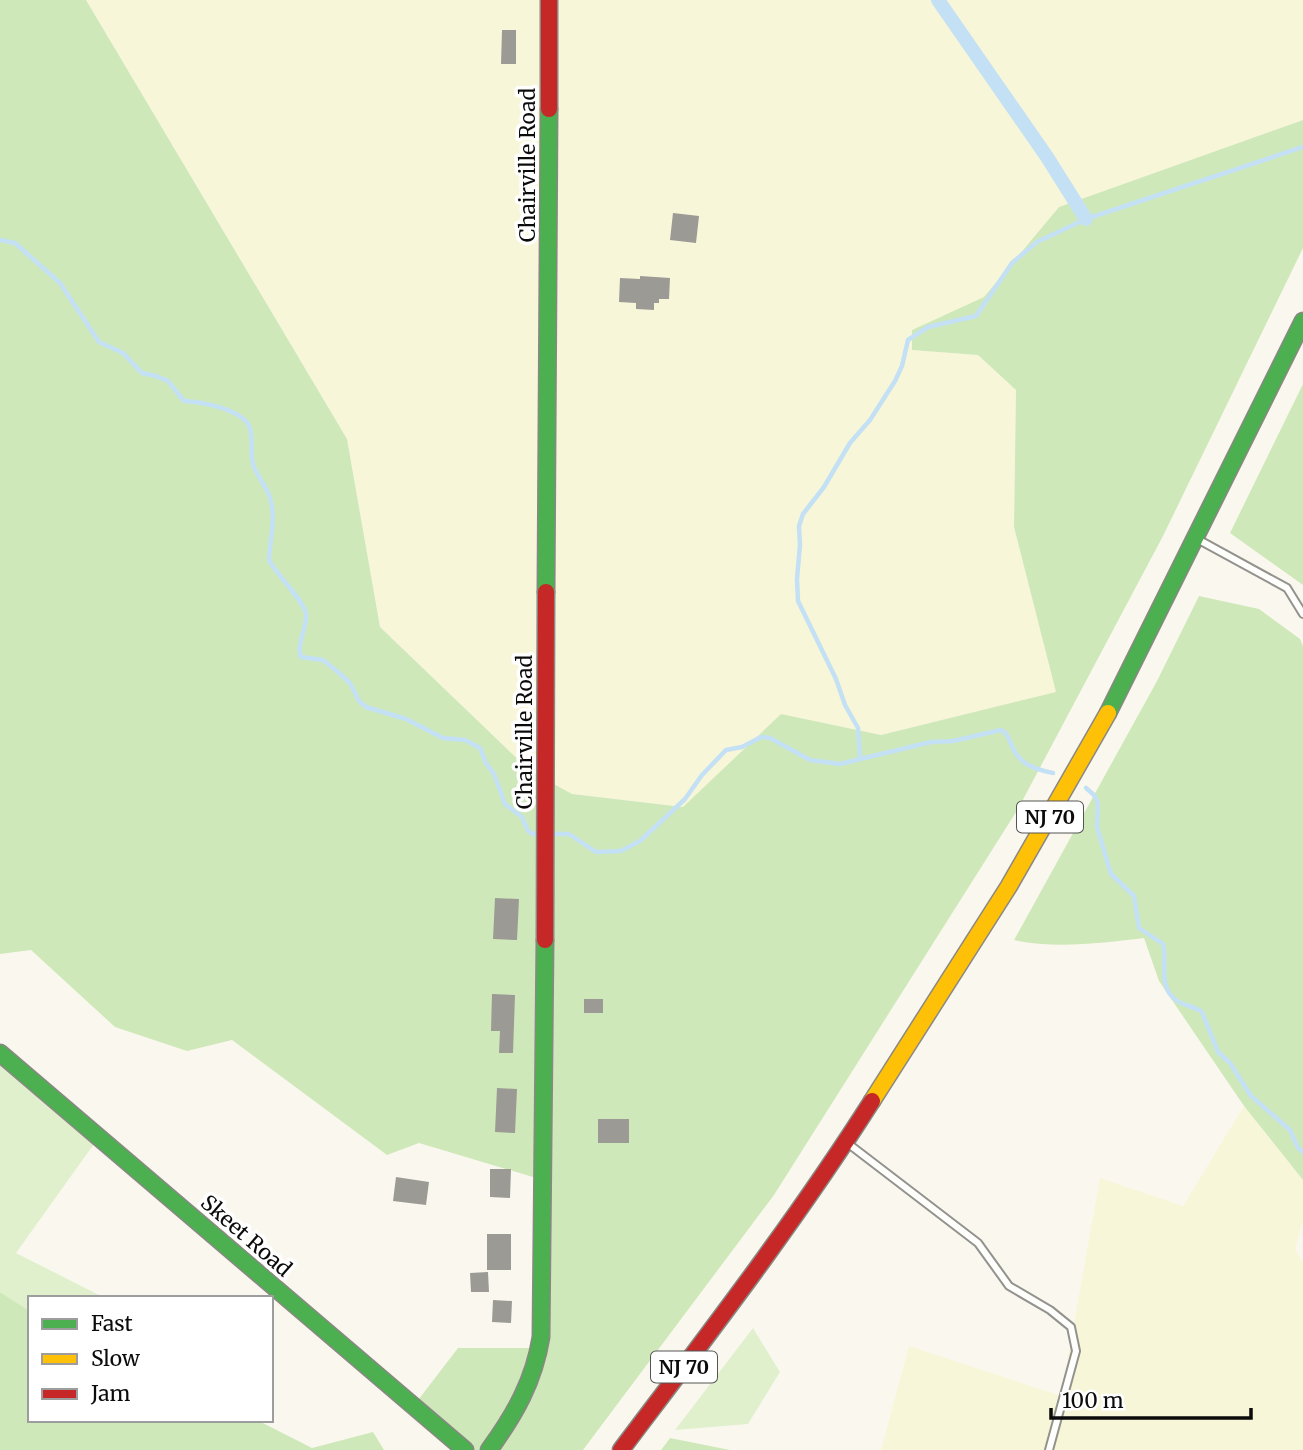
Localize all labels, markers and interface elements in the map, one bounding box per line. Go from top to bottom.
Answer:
street label: Chairville Road [514,88,541,242]
street label: Chairville Road [511,655,538,809]
road number: NJ 70 [1017,802,1083,832]
street label: Skeet Road [195,1189,298,1283]
legend [28,1296,273,1422]
text: Fast [91,1310,133,1337]
text: Slow [91,1345,140,1372]
road number: NJ 70 [651,1352,717,1382]
scale bar [1051,1376,1250,1420]
text: Jam [90,1380,130,1407]
text: 100 m [1062,1387,1124,1414]

